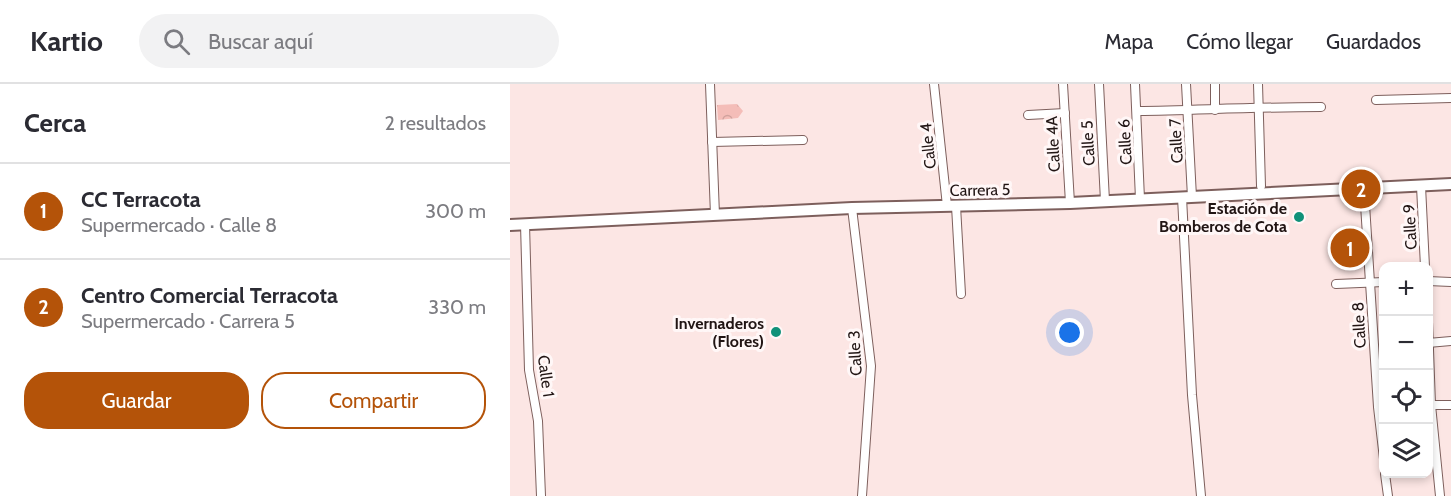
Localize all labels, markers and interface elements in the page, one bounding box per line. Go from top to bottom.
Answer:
search box [139,14,559,68]
text: Kartio [30,24,103,58]
icon: search [160,25,193,58]
text: Buscar aquí [208,28,313,55]
text: Mapa [1105,29,1153,54]
text: Cómo llegar [1186,29,1293,54]
text: Guardados [1326,29,1421,54]
text: Cerca [24,107,86,139]
text: 2 resultados [385,111,486,135]
street label: Calle 4A [1042,115,1064,172]
street label: Calle 7 [1165,118,1187,164]
street label: Calle 6 [1114,119,1136,165]
street label: Calle 5 [1077,120,1099,166]
street label: Calle 4 [916,122,940,170]
pin: 2 [1342,166,1380,212]
street label: Carrera 5 [950,180,1010,200]
text: CC Terracota [81,186,201,213]
text: 1 [40,199,47,223]
text: 300 m [425,199,486,223]
place label: Estación de Bomberos de Cota [1159,199,1287,236]
street label: Calle 9 [1399,204,1421,250]
marker: Estación de Bomberos de Cota [1292,210,1306,224]
text: Supermercado · Calle 8 [81,213,277,237]
pin: 1 [1330,226,1370,270]
map controls [1379,262,1433,478]
button: + [1379,262,1433,316]
text: Centro Comercial Terracota [81,282,338,309]
text: 2 [38,295,49,319]
text: 330 m [428,295,486,319]
street label: Calle 8 [1348,301,1370,349]
text: Supermercado · Carrera 5 [81,309,295,333]
place label: Invernaderos (Flores) [675,314,764,351]
button: − [1379,316,1433,370]
your location [1055,318,1084,347]
marker: Invernaderos (Flores) [769,325,783,339]
street label: Calle 3 [844,330,866,376]
street label: Calle 1 [534,354,558,398]
button: locate [1379,370,1433,424]
button: Guardar [24,372,249,429]
button: Compartir [261,372,486,429]
button: layers [1379,424,1433,478]

